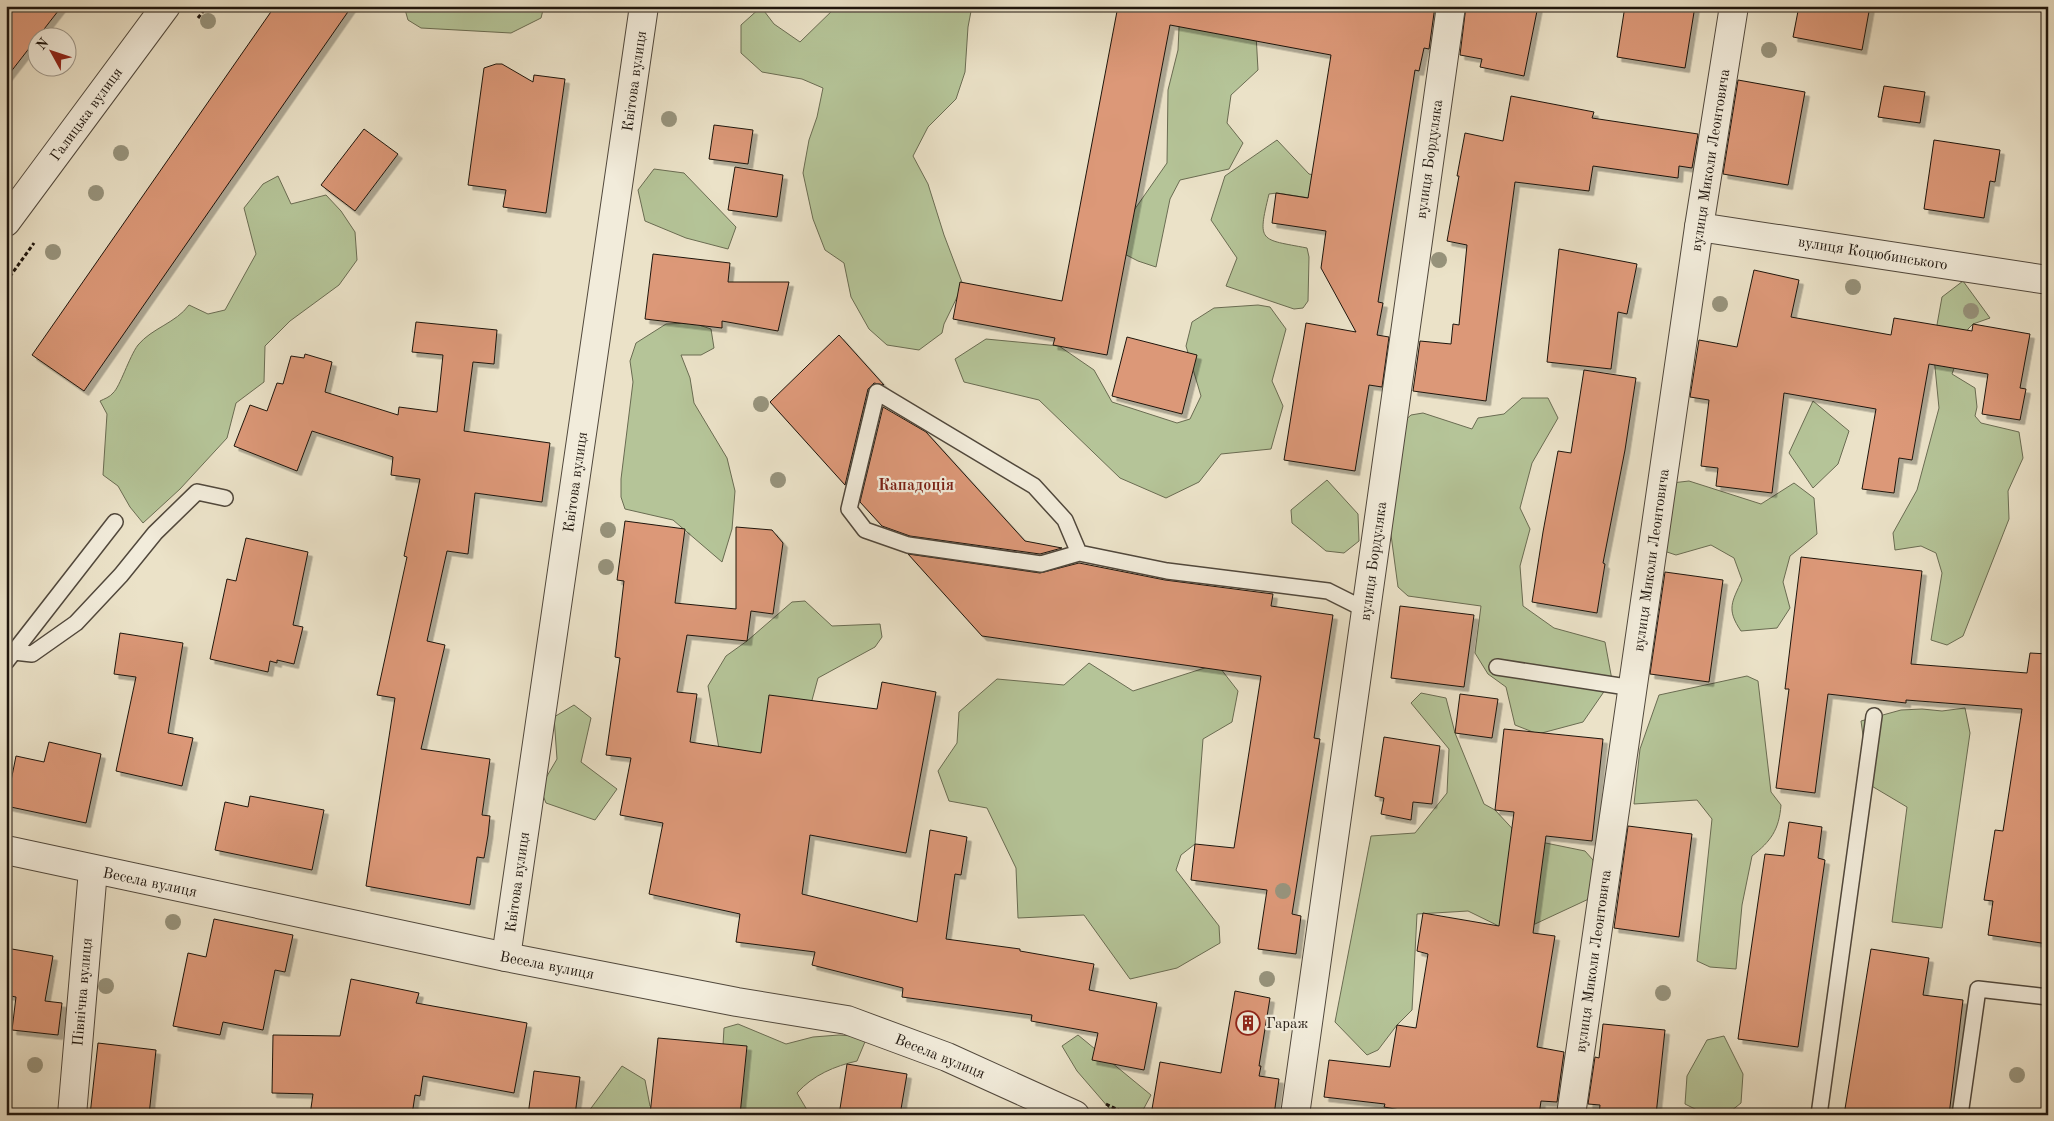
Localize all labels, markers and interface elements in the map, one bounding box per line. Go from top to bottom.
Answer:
north arrow [28,28,78,78]
street label: Квітова вулиця [621,30,650,132]
text: N [34,35,52,53]
street label: Галицька вулиця [48,65,126,164]
street label: вулиця Миколи Леонтовича [1690,67,1733,253]
street label: вулиця Бордуляка [1415,98,1446,220]
street label: вулиця Коцюбинського [1797,235,1949,274]
street label: Квітова вулиця [562,431,591,533]
street label: вулиця Миколи Леонтовича [1632,467,1673,653]
district label: Кападоція [878,478,954,494]
street label: вулиця Бордуляка [1359,500,1390,622]
street label: Квітова вулиця [504,831,533,933]
street label: Весела вулиця [101,866,198,901]
street label: вулиця Миколи Леонтовича [1574,868,1615,1054]
street label: Північна вулиця [71,937,96,1047]
street label: Весела вулиця [498,950,595,983]
building icon: Гараж [1235,1010,1261,1036]
place label: Гараж [1266,1017,1309,1032]
street label: Весела вулиця [892,1032,987,1082]

